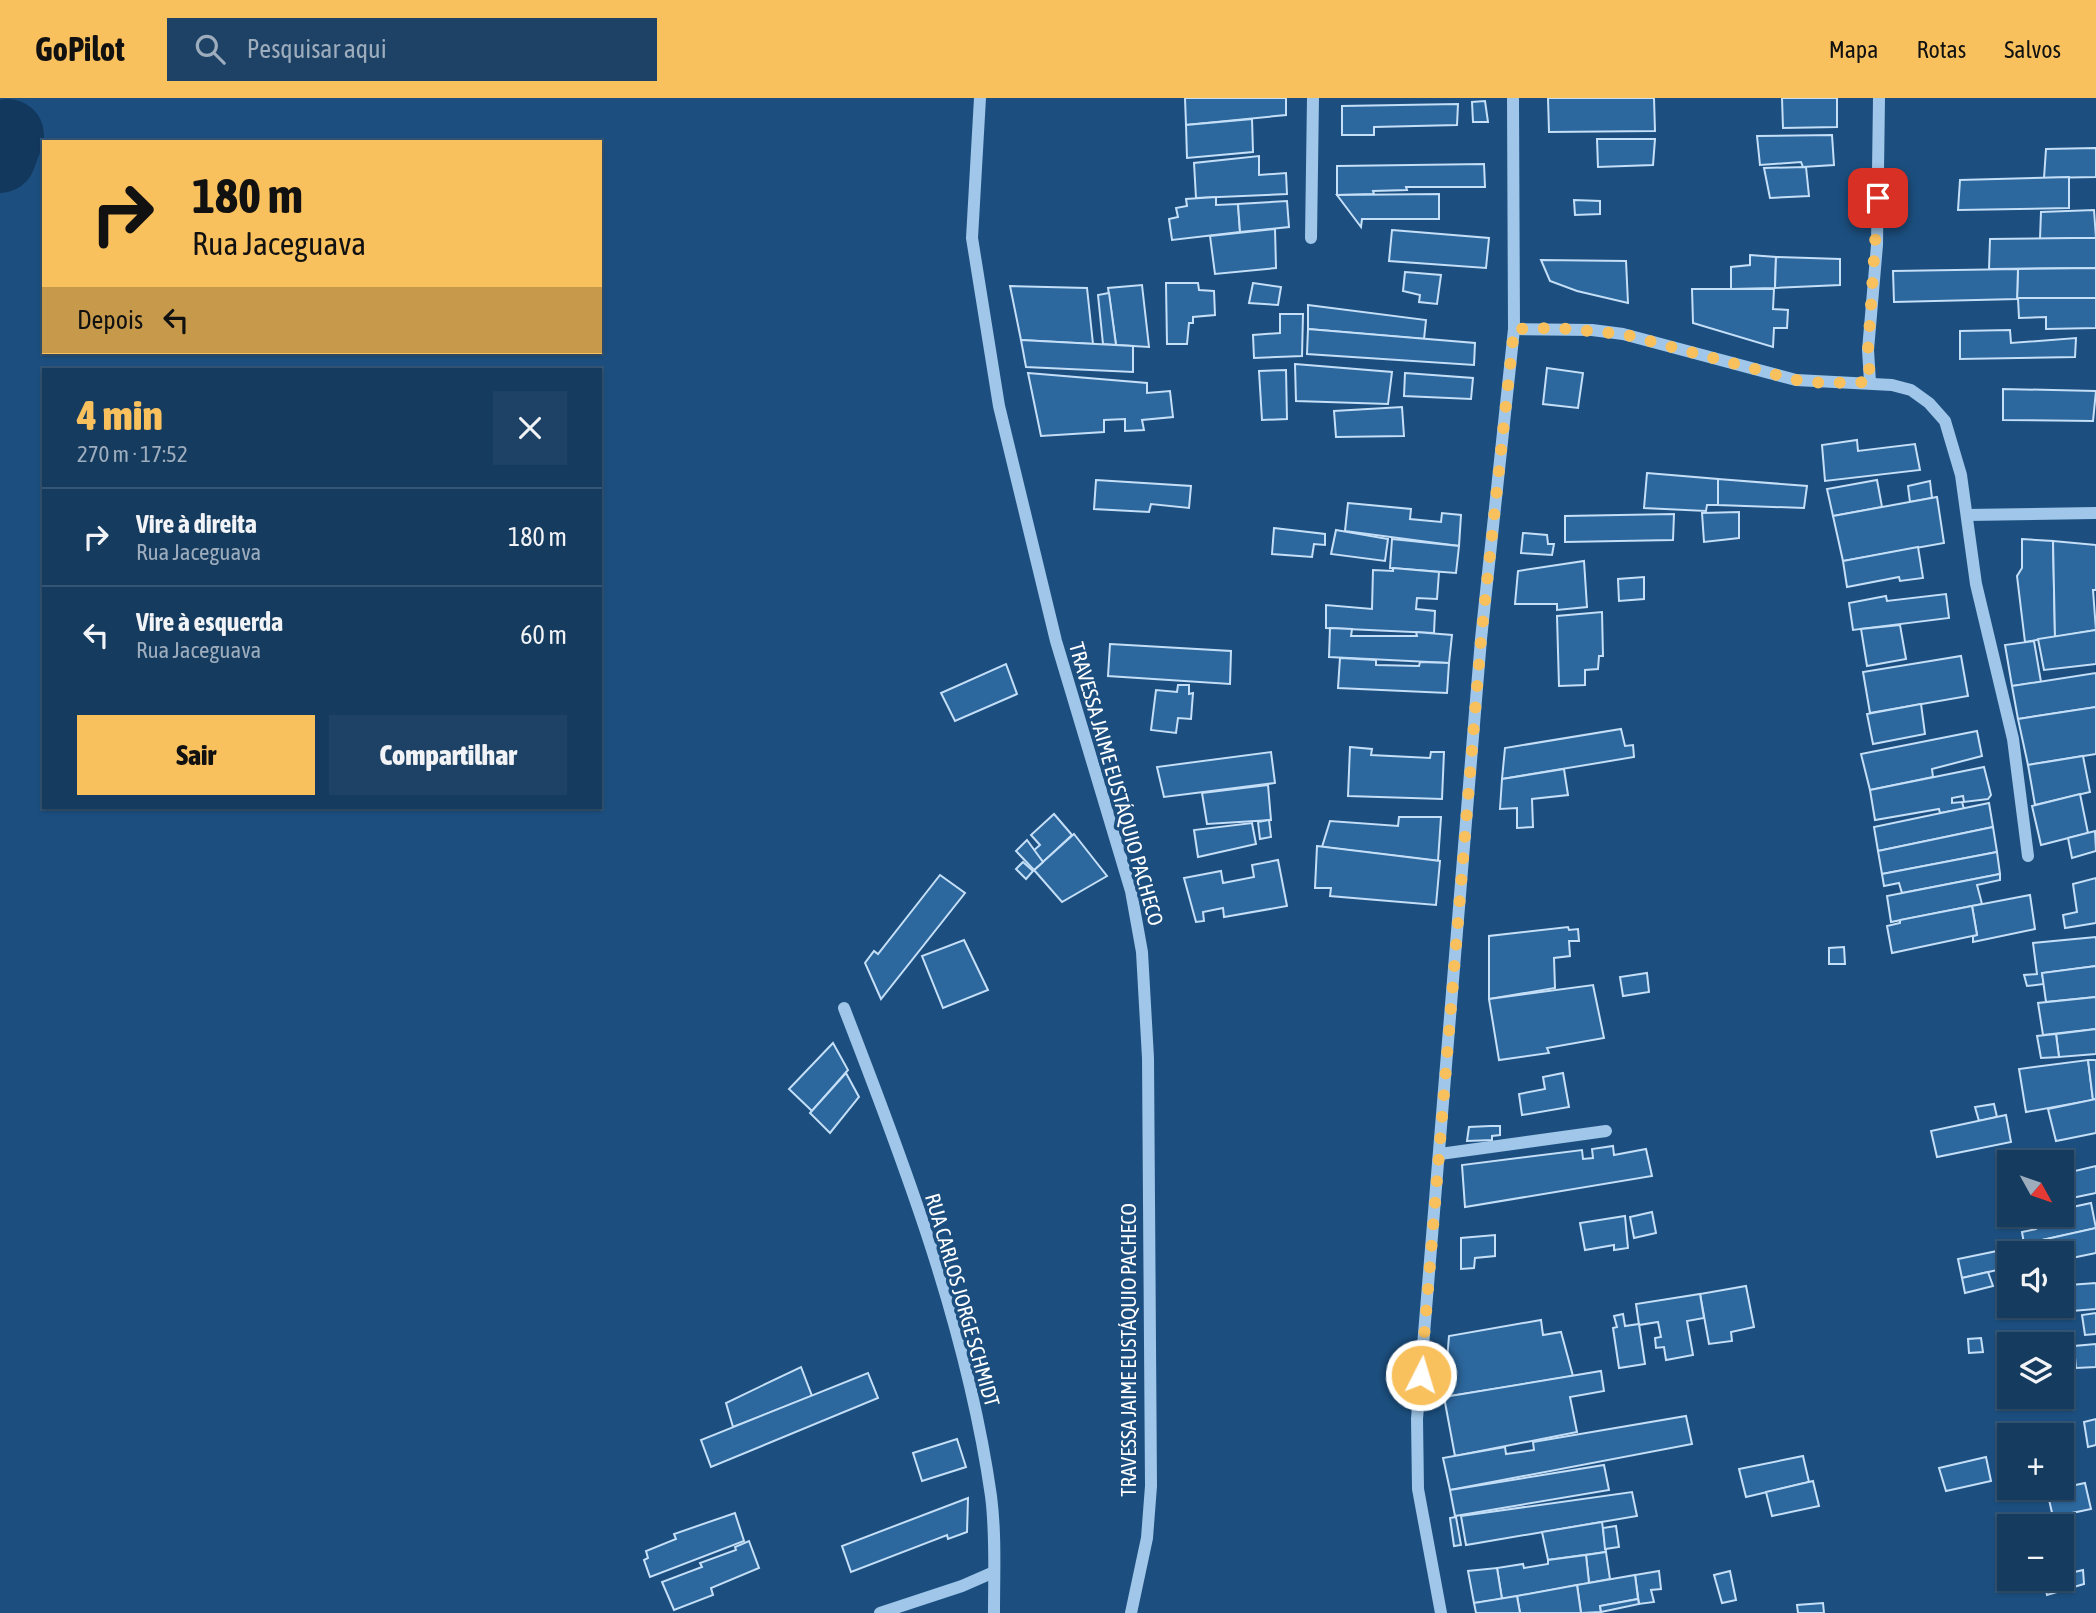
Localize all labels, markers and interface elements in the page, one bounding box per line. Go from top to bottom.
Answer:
search box [167,18,657,81]
text: GoPilot [35,30,125,68]
icon: search [191,30,229,68]
text: Pesquisar aqui [247,34,387,64]
text: Mapa [1829,36,1878,63]
text: Rotas [1916,36,1966,63]
text: Salvos [2004,36,2061,63]
text: 180 m [192,167,303,223]
icon: right [77,168,168,259]
pin [1848,168,1908,228]
icon: arrive [1859,179,1897,217]
text: Rua Jaceguava [192,225,366,262]
icon: left [157,301,195,339]
text: Depois [77,305,143,335]
text: 4 min [77,391,163,439]
button: close [493,391,567,465]
text: 270 m · 17:52 [77,441,188,467]
text: Vire à direita [136,509,257,539]
icon: right [77,518,115,556]
text: 180 m [508,522,567,552]
text: Rua Jaceguava [136,539,261,565]
text: Vire à esquerda [136,607,283,637]
icon: left [77,616,115,654]
text: 60 m [520,620,567,650]
text: Rua Jaceguava [136,637,261,663]
street label: TRAVESSA JAIME EUSTÁQUIO PACHECO [1065,639,1169,928]
button: Sair [77,715,315,795]
button: Compartilhar [329,715,567,795]
north arrow [1997,1150,2074,1227]
map controls [1997,1150,2074,1591]
street label: RUA CARLOS JORGE SCHMIDT [921,1190,1005,1409]
street label: TRAVESSA JAIME EUSTÁQUIO PACHECO [1116,1203,1140,1497]
button: sound [1997,1241,2074,1318]
button: layers [1997,1332,2074,1409]
position arrow [1384,1338,1458,1412]
button: + [1997,1423,2074,1500]
button: − [1997,1514,2074,1591]

